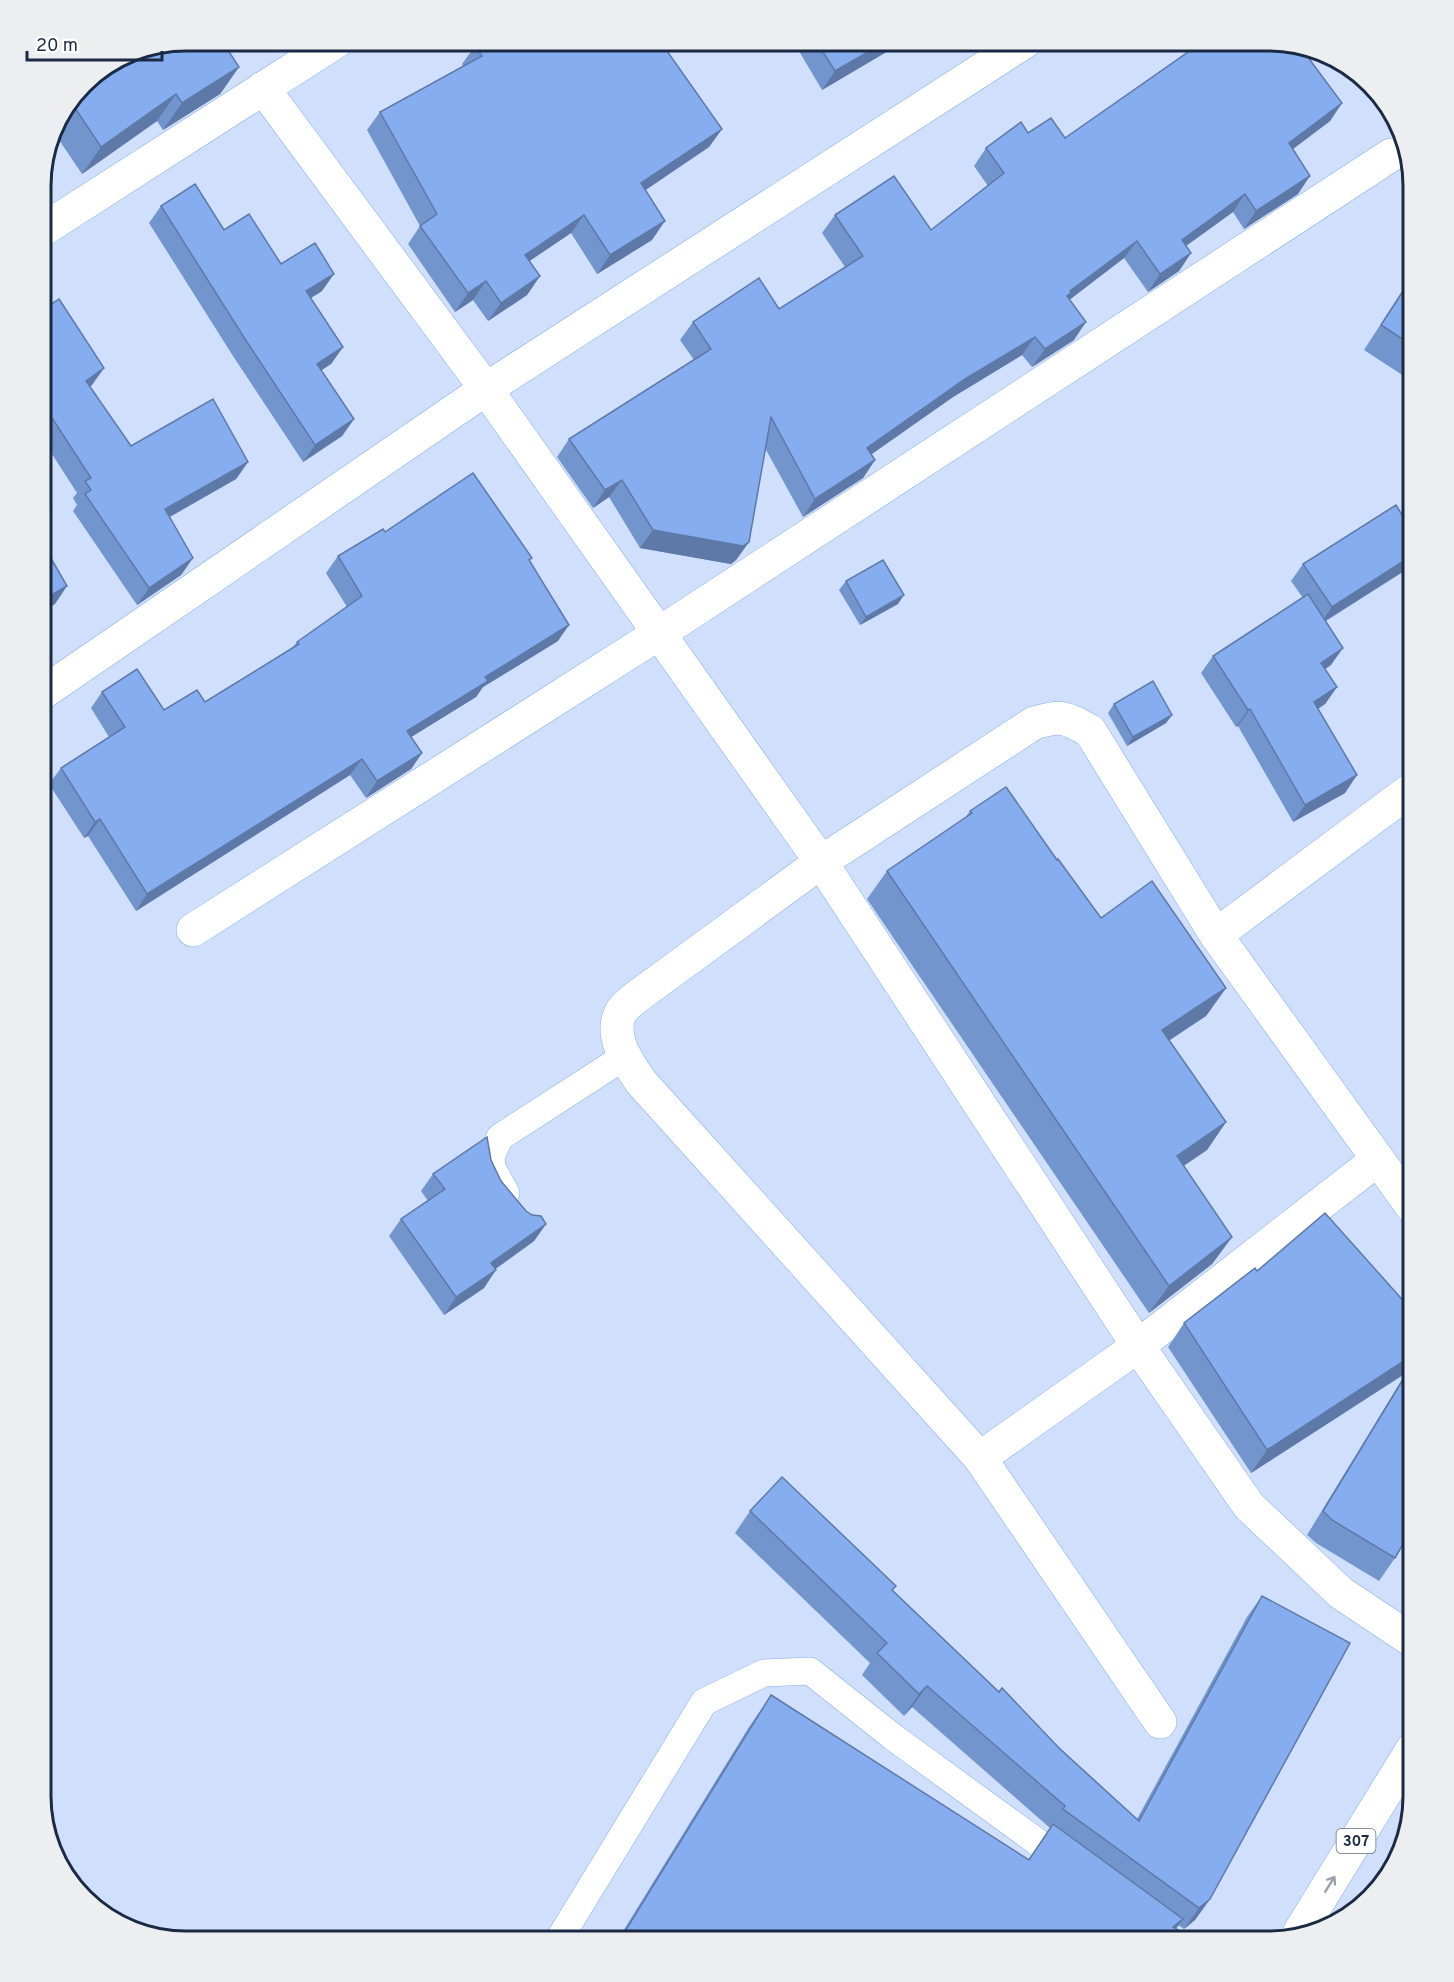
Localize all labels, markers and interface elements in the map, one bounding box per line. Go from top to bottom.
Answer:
scale bar [27,24,162,62]
text: 20 m [36,35,78,58]
road number: 307 [1336,1829,1376,1853]
one-way arrow [1323,1875,1336,1892]

